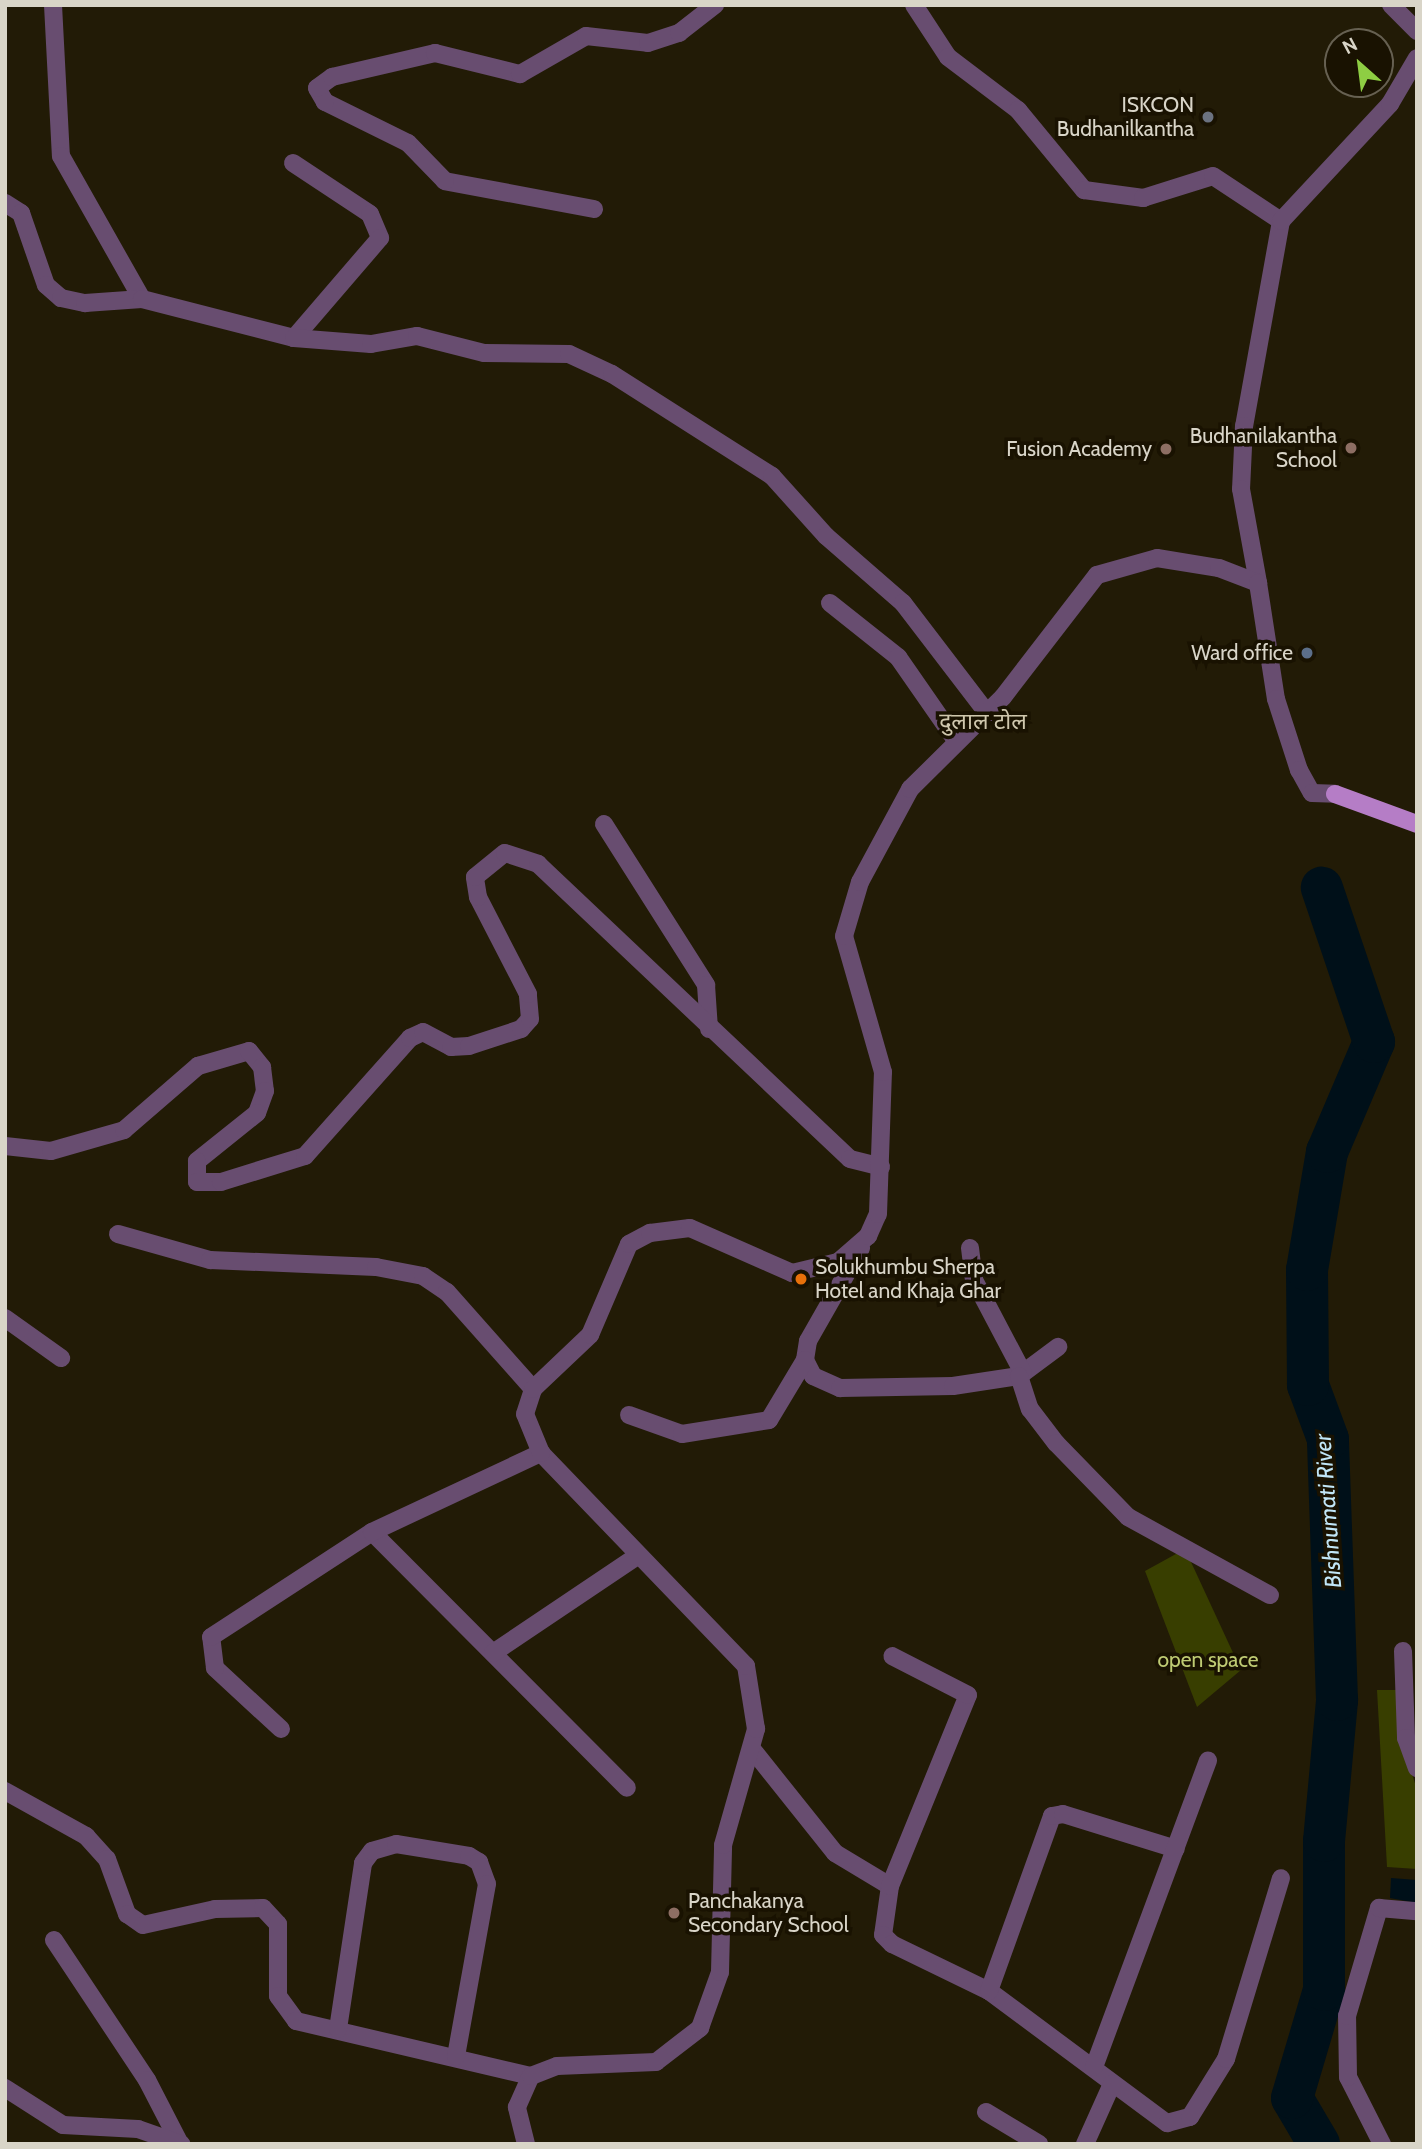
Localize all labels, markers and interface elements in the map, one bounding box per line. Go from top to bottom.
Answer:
north arrow [1324,28,1394,98]
text: N [1339,32,1361,59]
place label: ISKCON Budhanilkantha [1057,92,1194,142]
marker: ISKCON Budhanilkantha [1200,109,1216,125]
place label: Budhanilakantha School [1190,423,1337,473]
place label: Fusion Academy [1006,436,1152,462]
marker: Budhanilakantha School [1343,440,1359,456]
marker: Fusion Academy [1158,441,1174,457]
place label: Ward office [1191,640,1293,666]
marker: Ward office [1299,645,1315,661]
district label: दुलाल टोल [939,707,1027,735]
place label: Solukhumbu Sherpa Hotel and Khaja Ghar [815,1254,1001,1304]
marker: Solukhumbu Sherpa Hotel and Khaja Ghar [793,1271,809,1287]
water label: Bishnumati River [1309,1433,1347,1589]
park label: open space [1157,1647,1259,1673]
place label: Panchakanya Secondary School [688,1888,849,1938]
marker: Panchakanya Secondary School [666,1905,682,1921]

